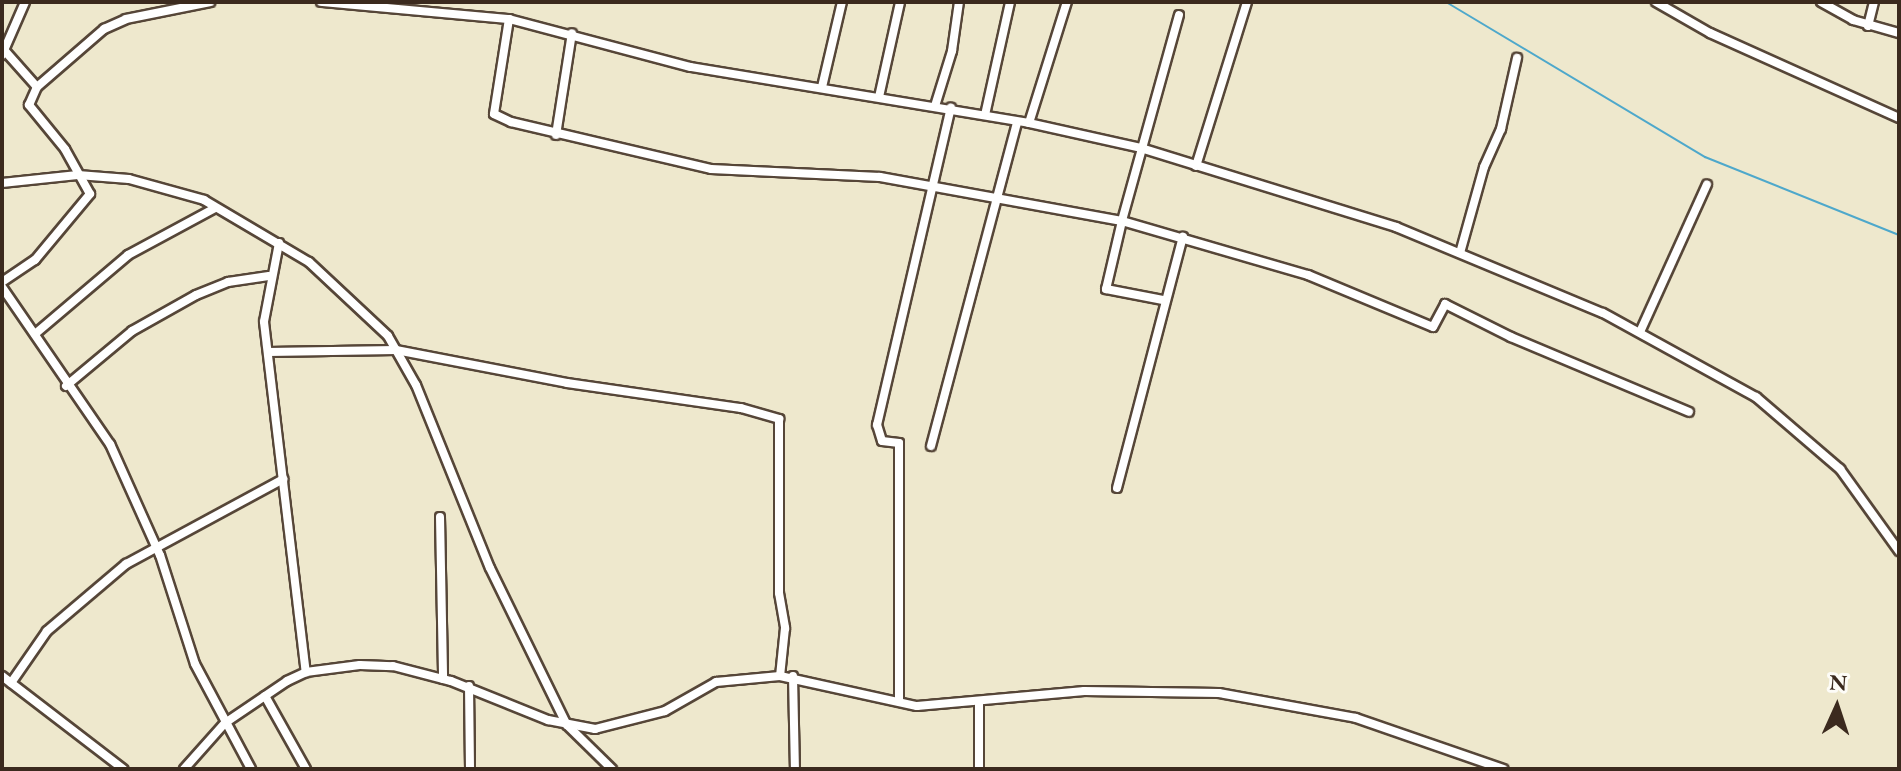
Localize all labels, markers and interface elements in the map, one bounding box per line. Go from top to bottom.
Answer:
north arrow [1797,667,1877,747]
text: N [1829,668,1848,697]

